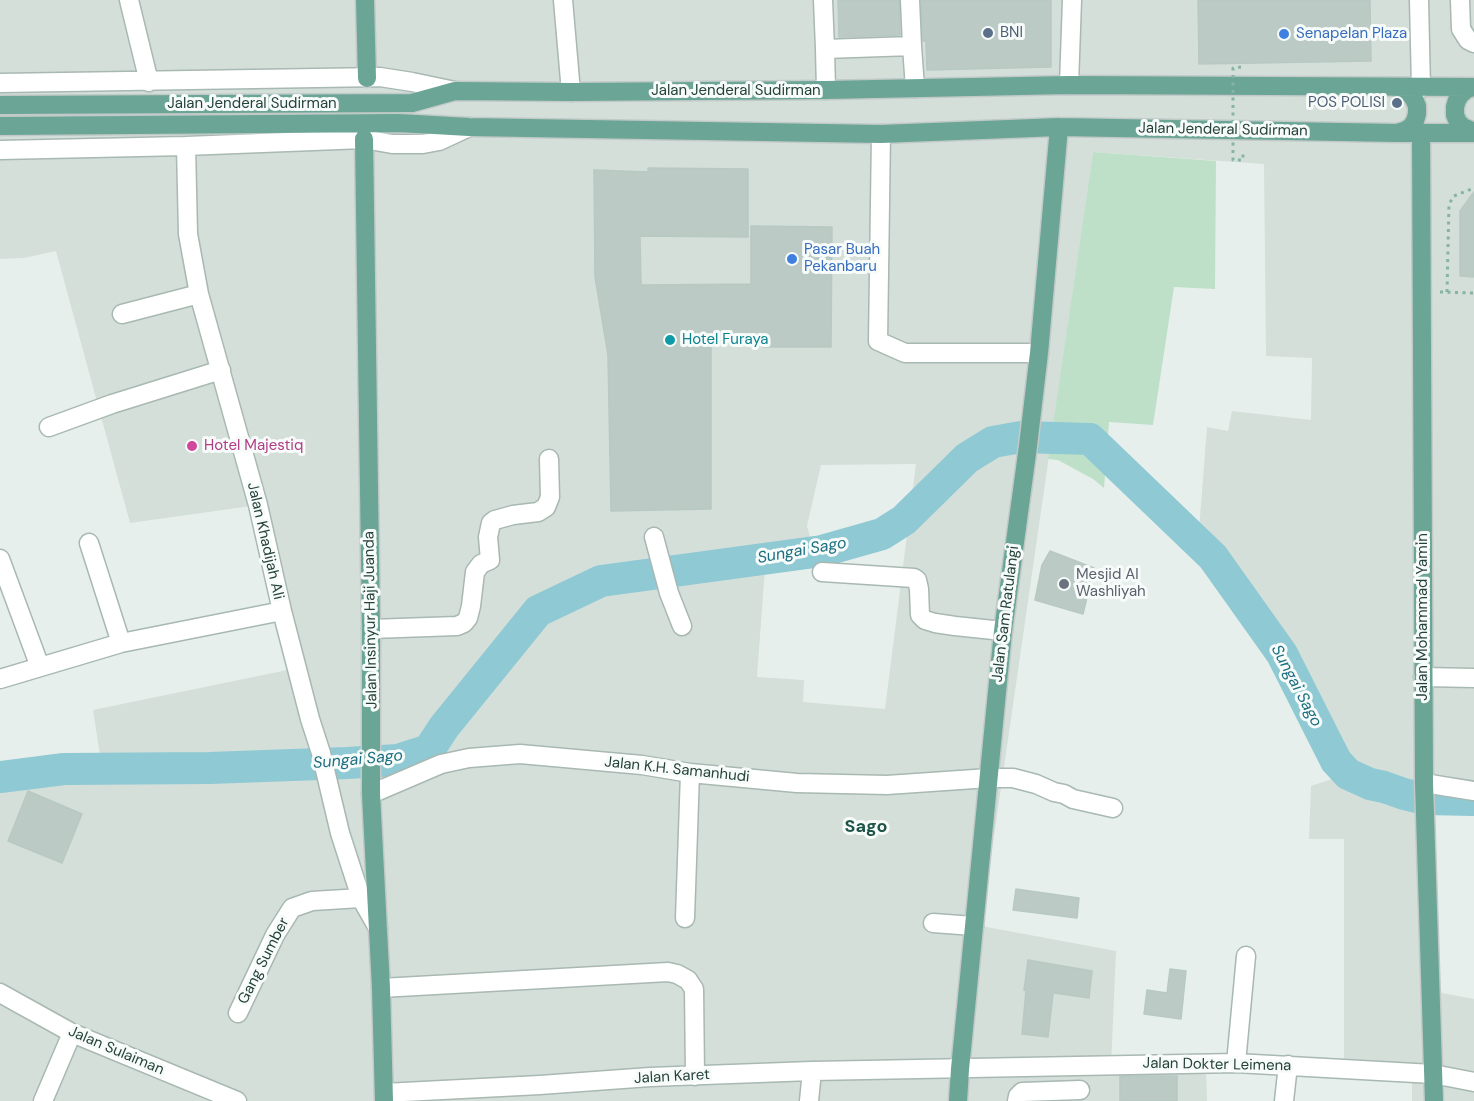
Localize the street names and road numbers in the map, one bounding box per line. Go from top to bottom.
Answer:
street label: Jalan Jenderal Sudirman [651,82,821,100]
street label: Jalan Jenderal Sudirman [167,95,337,113]
street label: Jalan Jenderal Sudirman [1138,120,1308,140]
street label: Jalan Khadijah Ali [243,481,287,601]
street label: Jalan Insinyur Haji Juanda [360,531,382,709]
street label: Jalan Mohammad Yamin [1414,533,1432,701]
street label: Jalan Sam Ratulangi [989,545,1023,683]
street label: Jalan K.H. Samanhudi [604,753,750,787]
street label: Gang Sumber [235,915,293,1007]
street label: Jalan Sulaiman [65,1023,167,1079]
street label: Jalan Dokter Leimena [1143,1055,1291,1075]
street label: Jalan Karet [634,1066,710,1088]

